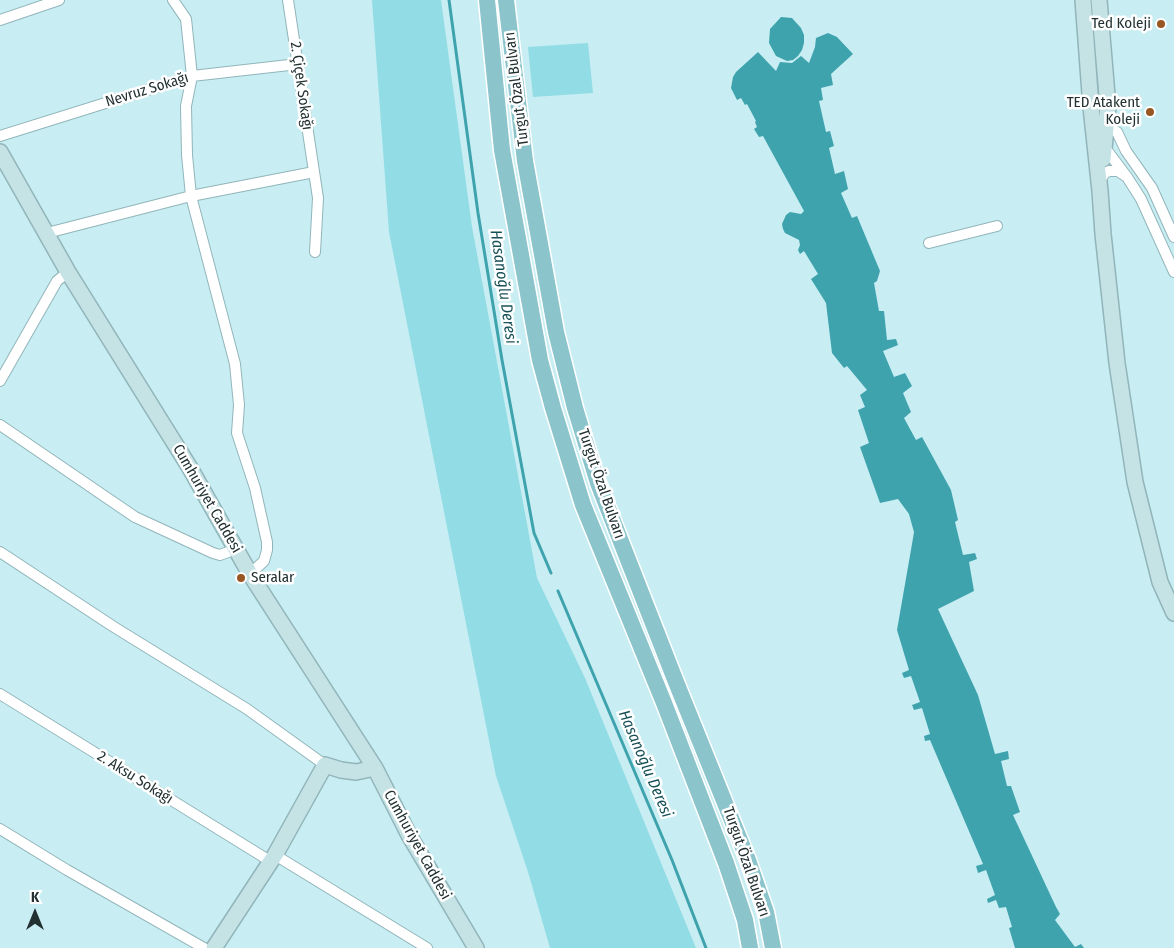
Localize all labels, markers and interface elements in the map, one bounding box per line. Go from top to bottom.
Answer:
place label: Ted Koleji [1091,15,1151,33]
marker: Ted Koleji [1155,18,1167,30]
street label: Turgut Özal Bulvarı [501,31,533,147]
street label: 2. Çiçek Sokağı [286,41,316,131]
street label: Nevruz Sokağı [103,69,191,111]
place label: TED Atakent Koleji [1067,94,1140,129]
marker: TED Atakent Koleji [1144,106,1156,118]
water label: Hasanoğlu Deresi [486,229,520,345]
street label: Turgut Özal Bulvarı [574,427,628,541]
street label: Cumhuriyet Caddesi [169,441,245,557]
place label: Seralar [251,569,294,587]
marker: Seralar [235,572,247,584]
water label: Hasanoğlu Deresi [614,707,676,821]
street label: 2. Aksu Sokağı [94,748,176,808]
street label: Cumhuriyet Caddesi [379,787,455,903]
street label: Turgut Özal Bulvarı [719,805,773,919]
north arrow [10,888,60,938]
text: K [31,889,39,906]

